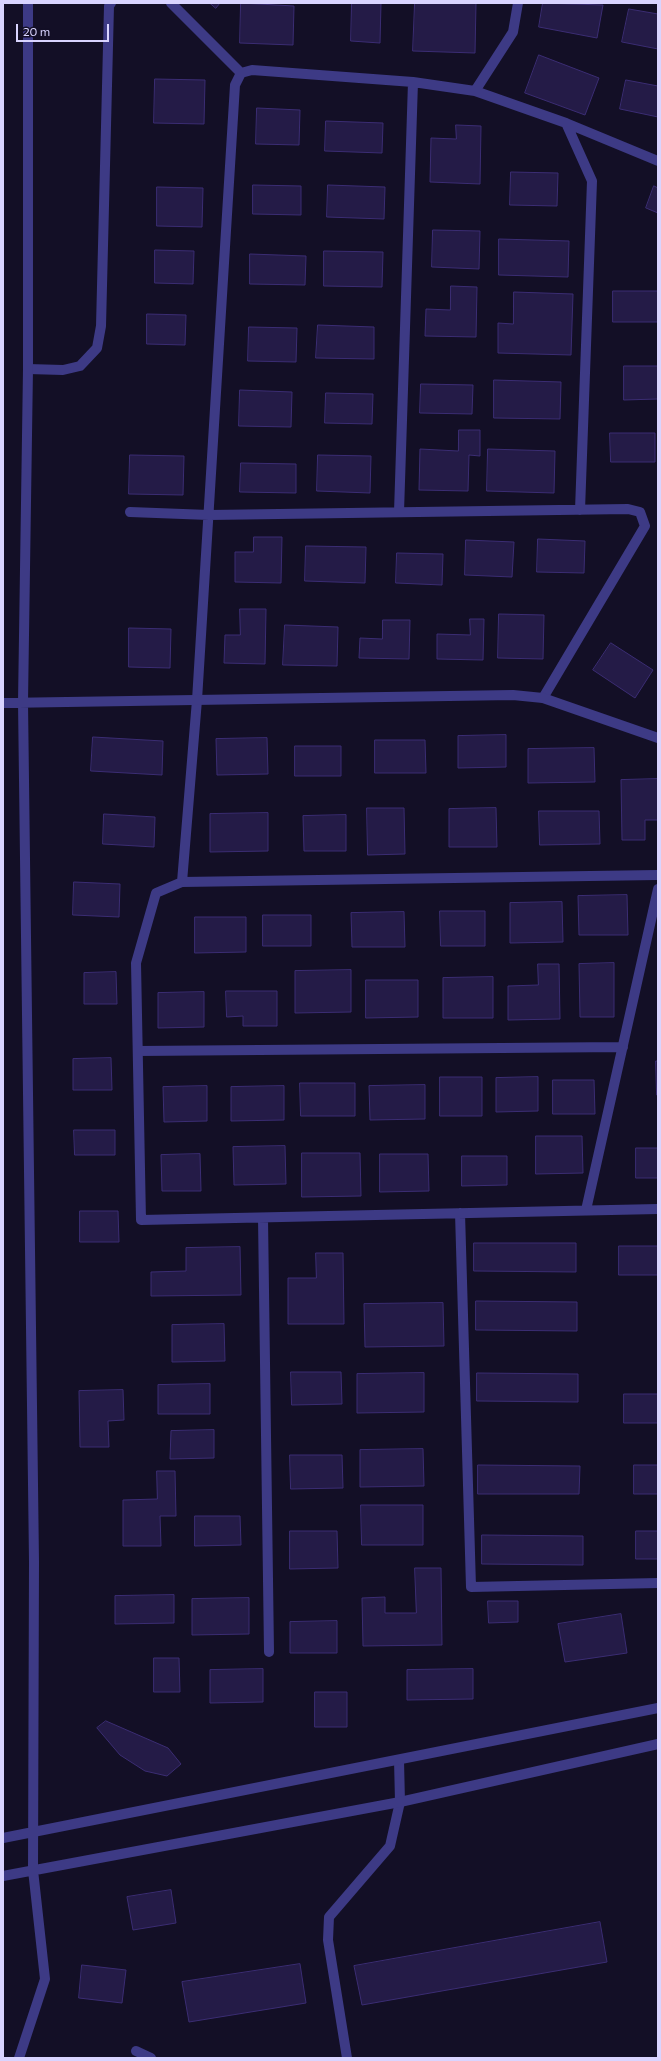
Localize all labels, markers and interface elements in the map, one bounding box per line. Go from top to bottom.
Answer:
scale bar [18,16,111,42]
text: 20 m [23,24,50,38]

